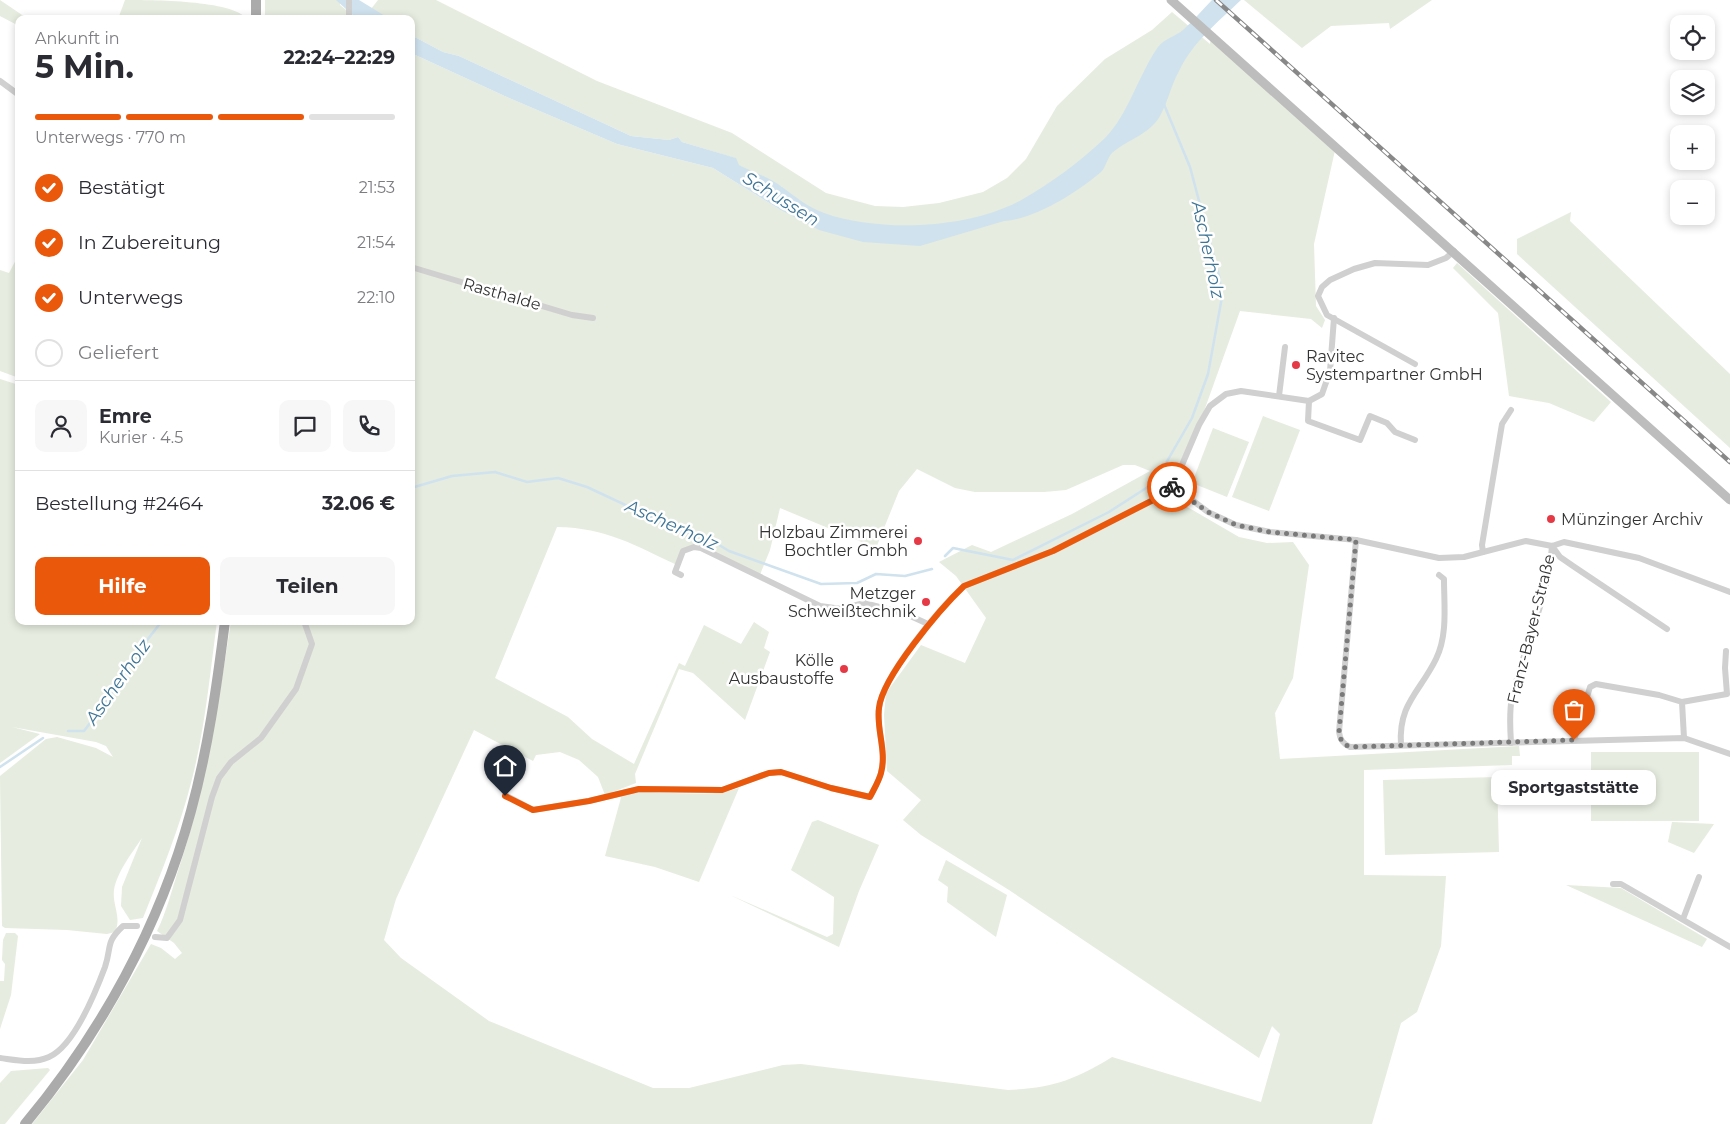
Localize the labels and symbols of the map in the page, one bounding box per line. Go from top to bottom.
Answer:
water label: Schussen [739,167,823,231]
water label: Ascherholz [1187,198,1229,302]
street label: Rasthalde [461,274,543,314]
place label: Ravitec Systempartner GmbH [1306,347,1483,384]
marker: Ravitec Systempartner GmbH [1290,359,1302,371]
courier [1147,462,1197,512]
water label: Ascherholz [621,494,723,556]
place label: Münzinger Archiv [1561,510,1703,529]
marker: Münzinger Archiv [1545,513,1557,525]
place label: Holzbau Zimmerei Bochtler Gmbh [759,523,908,560]
marker: Holzbau Zimmerei Bochtler Gmbh [912,535,924,547]
street label: Franz-Bayer-Straße [1503,552,1559,706]
place label: Metzger Schweißtechnik [788,584,916,621]
marker: Metzger Schweißtechnik [920,596,932,608]
water label: Ascherholz [80,634,156,730]
place label: Kölle Ausbaustoffe [729,651,834,688]
marker: Kölle Ausbaustoffe [838,663,850,675]
pin [1553,689,1595,740]
pin [484,745,526,796]
callout: Sportgaststätte [1492,770,1656,805]

